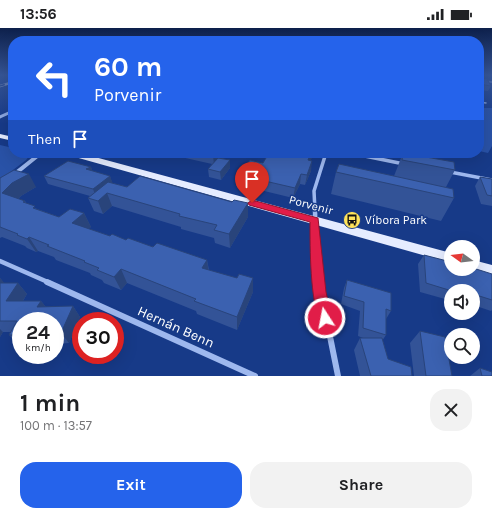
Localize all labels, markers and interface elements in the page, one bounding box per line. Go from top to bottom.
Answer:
text: 13:56 [20,5,57,23]
text: 60 m [94,50,162,83]
icon: left [28,52,80,104]
text: Porvenir [94,84,161,106]
icon: arrive [69,128,91,150]
text: Then [28,130,61,148]
pin [235,162,269,203]
icon: arrive [241,168,263,190]
street label: Porvenir [288,192,335,218]
bus stop icon: Víbora Park [342,210,362,230]
place label: Víbora Park [365,213,427,227]
north arrow [444,240,480,276]
map controls [444,240,480,364]
button: sound [444,284,480,320]
position arrow [304,297,346,339]
street label: Hernán Benn [135,302,217,352]
speed limit sign: 30 [72,312,124,364]
text: 24 [26,321,50,344]
button: search [444,328,480,364]
text: km/h [25,342,51,354]
text: 1 min [20,389,80,417]
button: close [430,389,472,431]
text: 100 m · 13:57 [20,418,92,433]
button: Exit [20,462,242,508]
button: Share [250,462,472,508]

